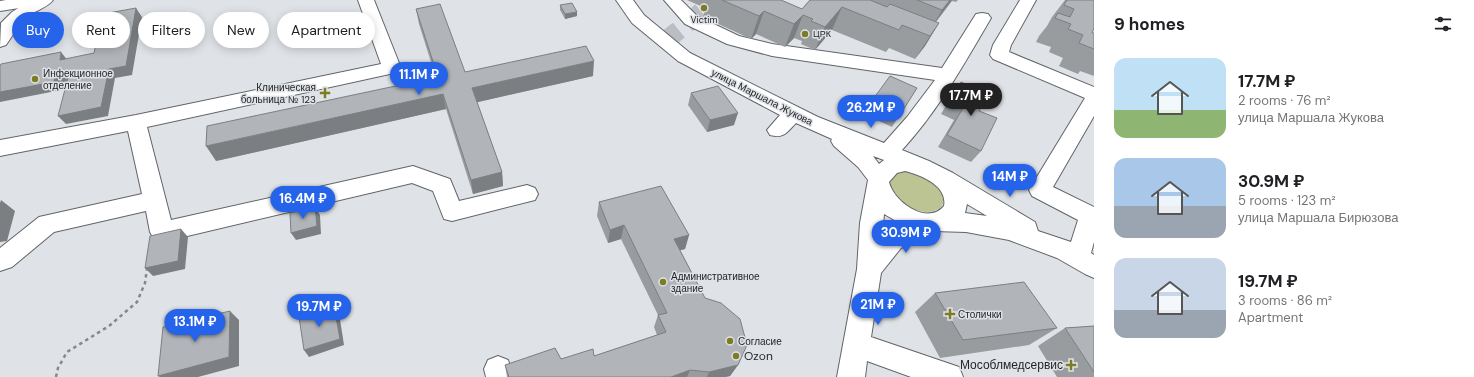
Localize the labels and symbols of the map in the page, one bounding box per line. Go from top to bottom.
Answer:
marker: Victim [699,3,709,13]
place label: Victim [691,14,717,26]
place label: ЦРК [813,28,832,40]
marker: ЦРК [800,29,810,39]
pin: 11.1M ₽ [382,62,456,96]
street label: улица Маршала Жукова [709,66,815,128]
place label: Инфекционное отделение [43,67,113,92]
marker: Инфекционное отделение [30,74,40,84]
place label: Клиническая больница № 123 [241,81,316,106]
pin: 17.7M ₽ [934,83,1008,117]
marker: Клиническая больница № 123 [319,87,331,99]
pin: 26.2M ₽ [834,95,908,129]
pin: 14M ₽ [982,164,1038,198]
pin: 16.4M ₽ [266,186,340,220]
pin: 30.9M ₽ [869,220,943,254]
place label: Административное здание [671,270,760,295]
marker: Административное здание [658,277,668,287]
pin: 21M ₽ [850,292,906,326]
pin: 19.7M ₽ [282,294,356,328]
place label: Столички [958,308,1002,321]
pin: 13.1M ₽ [158,309,232,343]
marker: Столички [945,309,955,319]
place label: Согласие [738,335,782,348]
marker: Согласие [725,336,735,346]
place label: Ozon [744,348,773,364]
marker: Ozon [731,351,741,361]
place label: Мособлмедсервис [960,357,1063,373]
marker: Мособлмедсервис [1066,360,1076,370]

